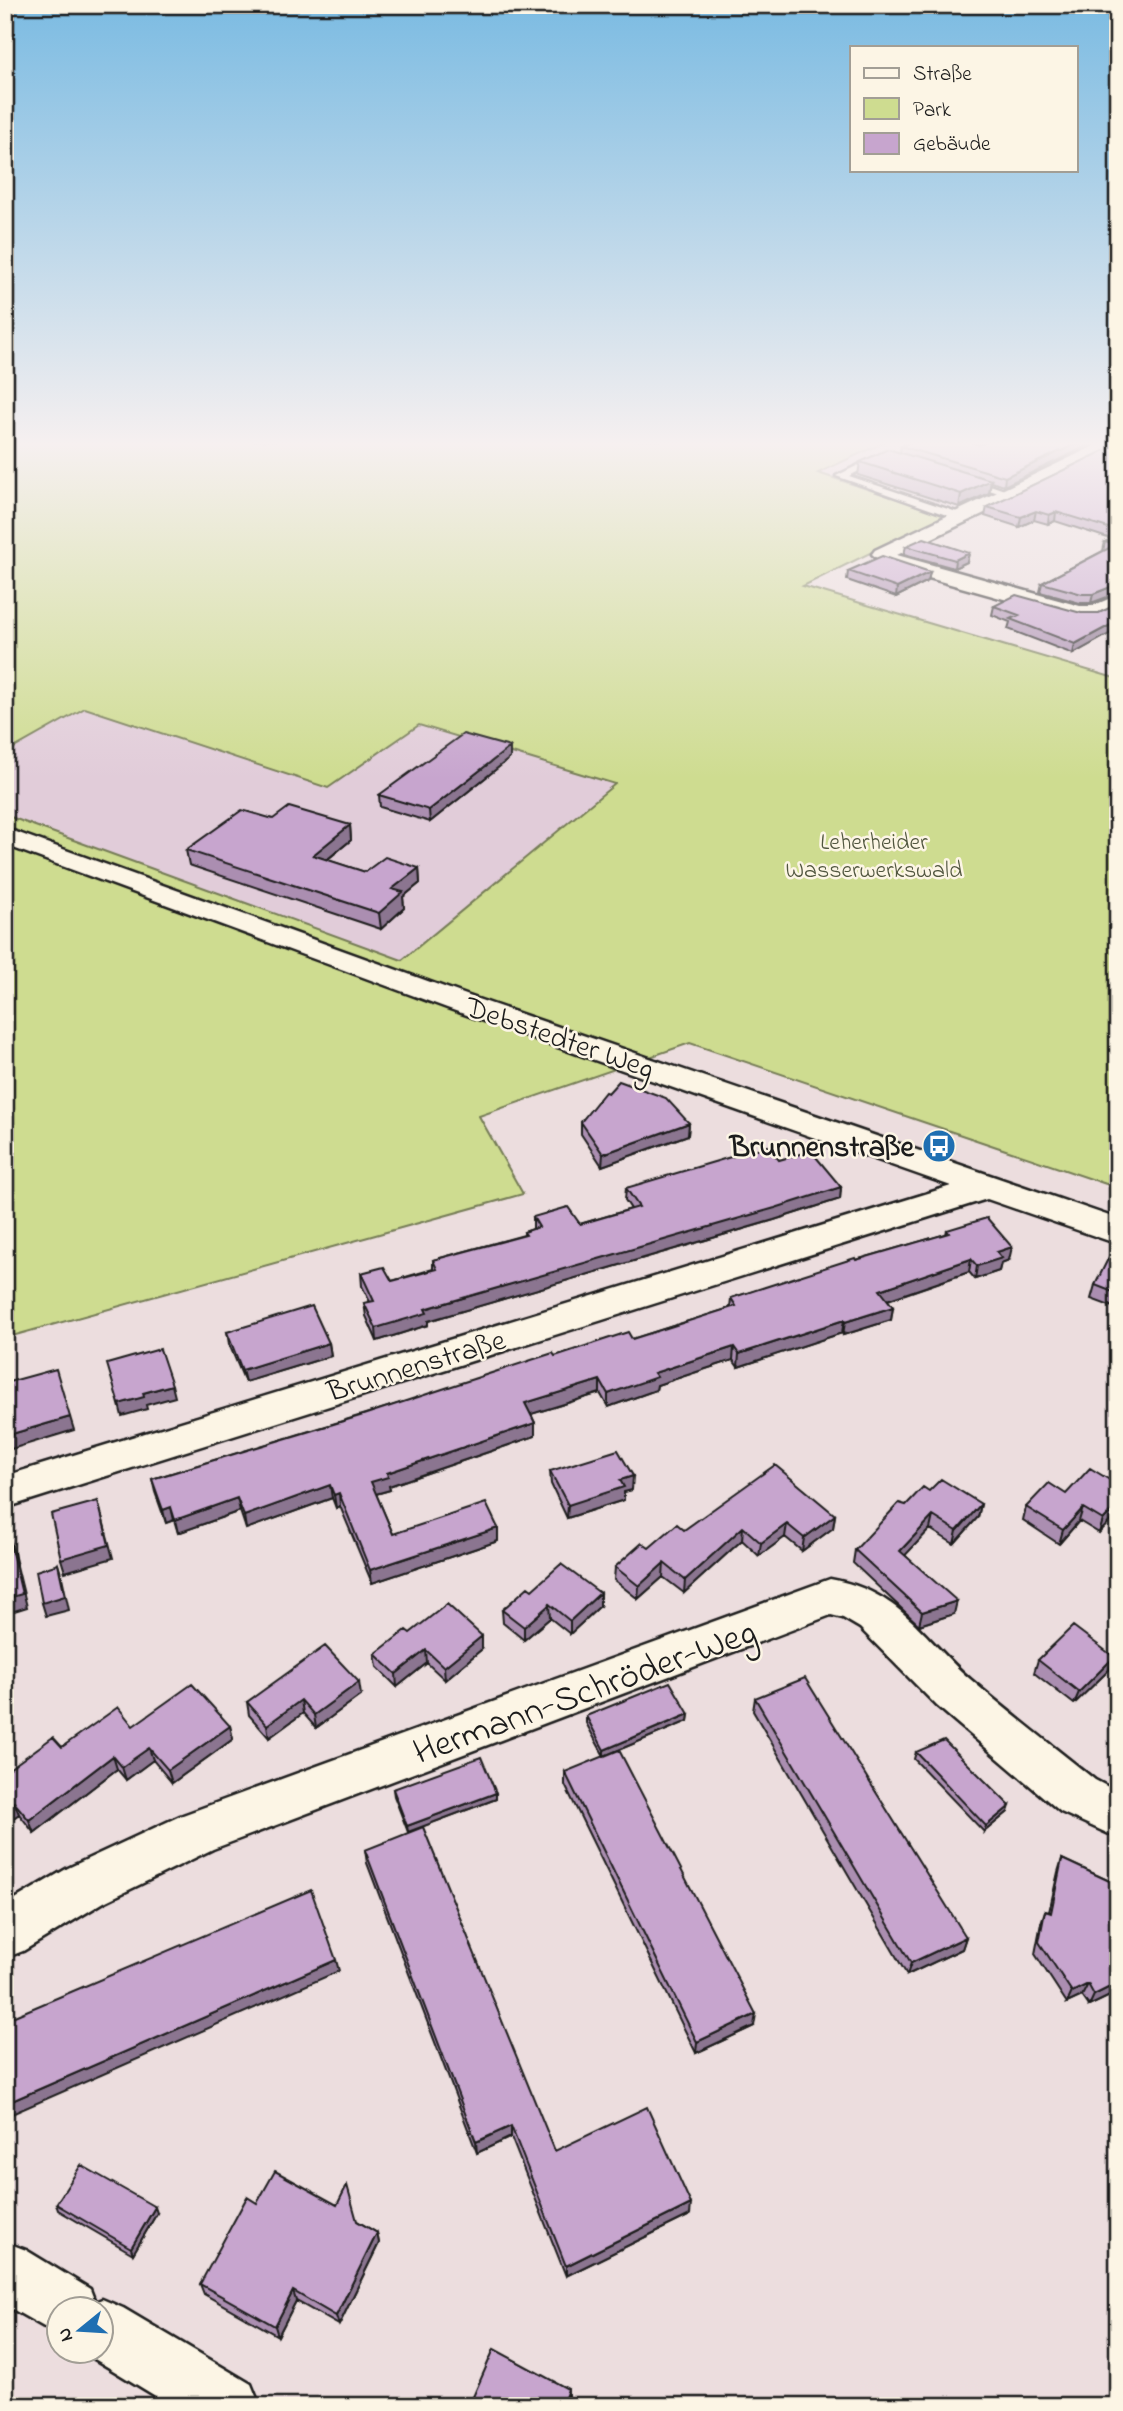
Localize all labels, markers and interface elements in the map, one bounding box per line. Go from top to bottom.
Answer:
legend [850,46,1078,172]
text: Straße [913,60,972,90]
text: Park [913,96,952,126]
text: Gebäude [913,130,991,160]
park label: Leherheider Wasserwerkswald [785,826,963,889]
street label: Debstedter Weg [458,987,660,1093]
place label: Brunnenstraße [728,1127,916,1171]
bus stop icon: Brunnenstraße [920,1127,958,1165]
street label: Brunnenstraße [321,1320,512,1416]
street label: Hermann-Schröder-Weg [406,1607,765,1781]
north arrow [46,2296,116,2366]
text: N [51,2324,81,2345]

